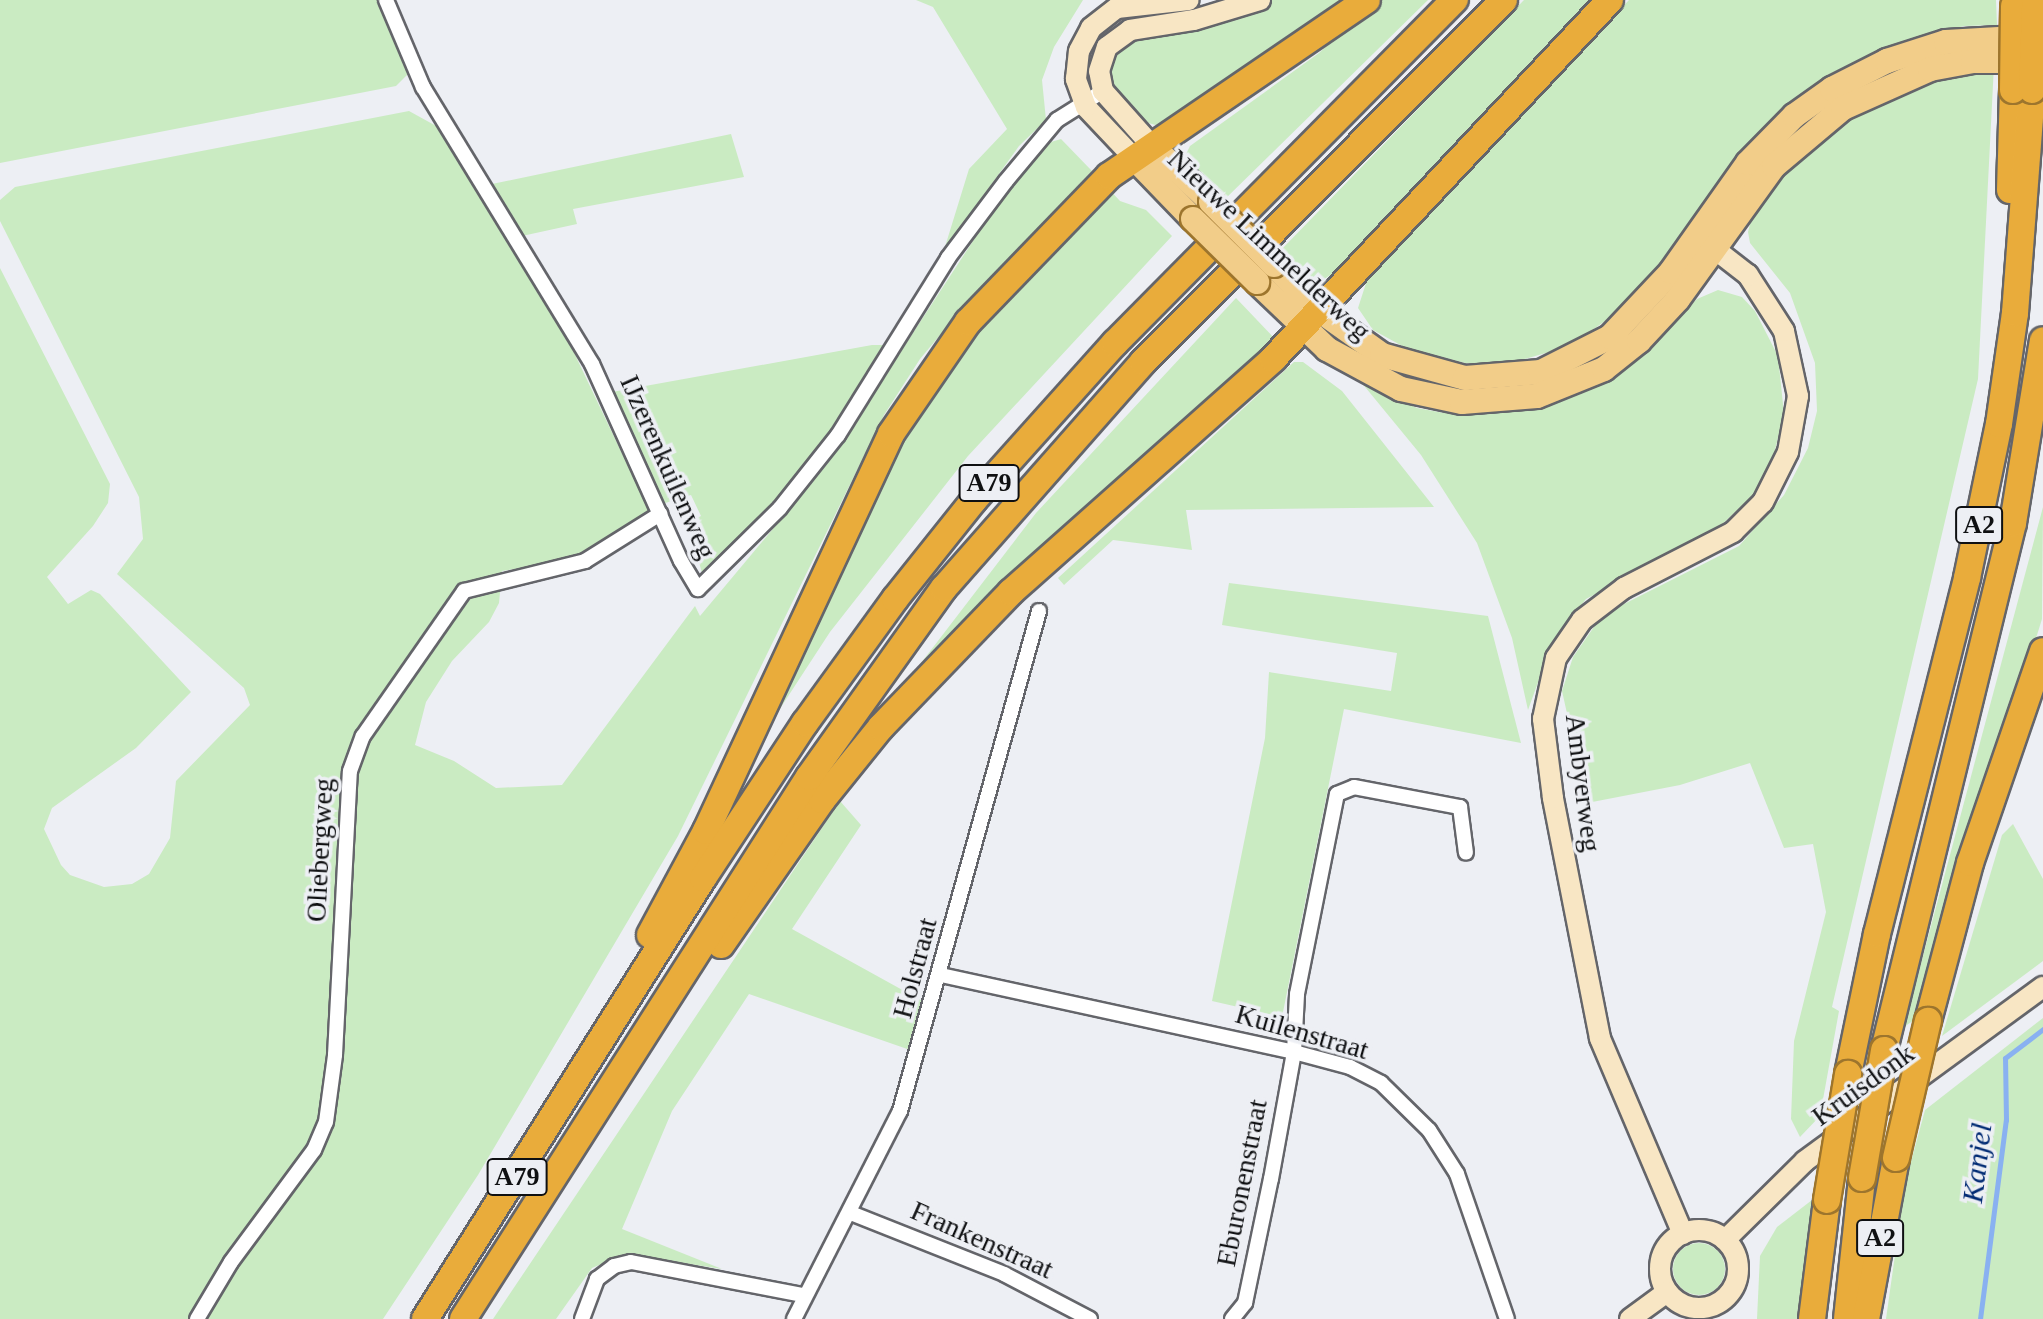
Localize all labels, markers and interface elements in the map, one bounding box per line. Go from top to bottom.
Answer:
street label: Nieuwe Limmelderweg [1161,142,1377,348]
street label: IJzerenkuilenweg [612,370,724,564]
road number: A79 [957,461,1021,505]
road number: A2 [1955,503,2003,547]
street label: Ambyerweg [1558,712,1608,854]
street label: Oliebergweg [299,777,341,923]
street label: Holstraat [885,914,945,1022]
street label: Kuilenstraat [1232,997,1372,1067]
street label: Kruisdonk [1805,1037,1921,1133]
street label: Eburonenstraat [1209,1097,1275,1269]
water label: Kanjel [1954,1121,2000,1205]
road number: A79 [485,1155,549,1199]
street label: Frankenstraat [906,1194,1058,1286]
road number: A2 [1856,1216,1904,1260]

